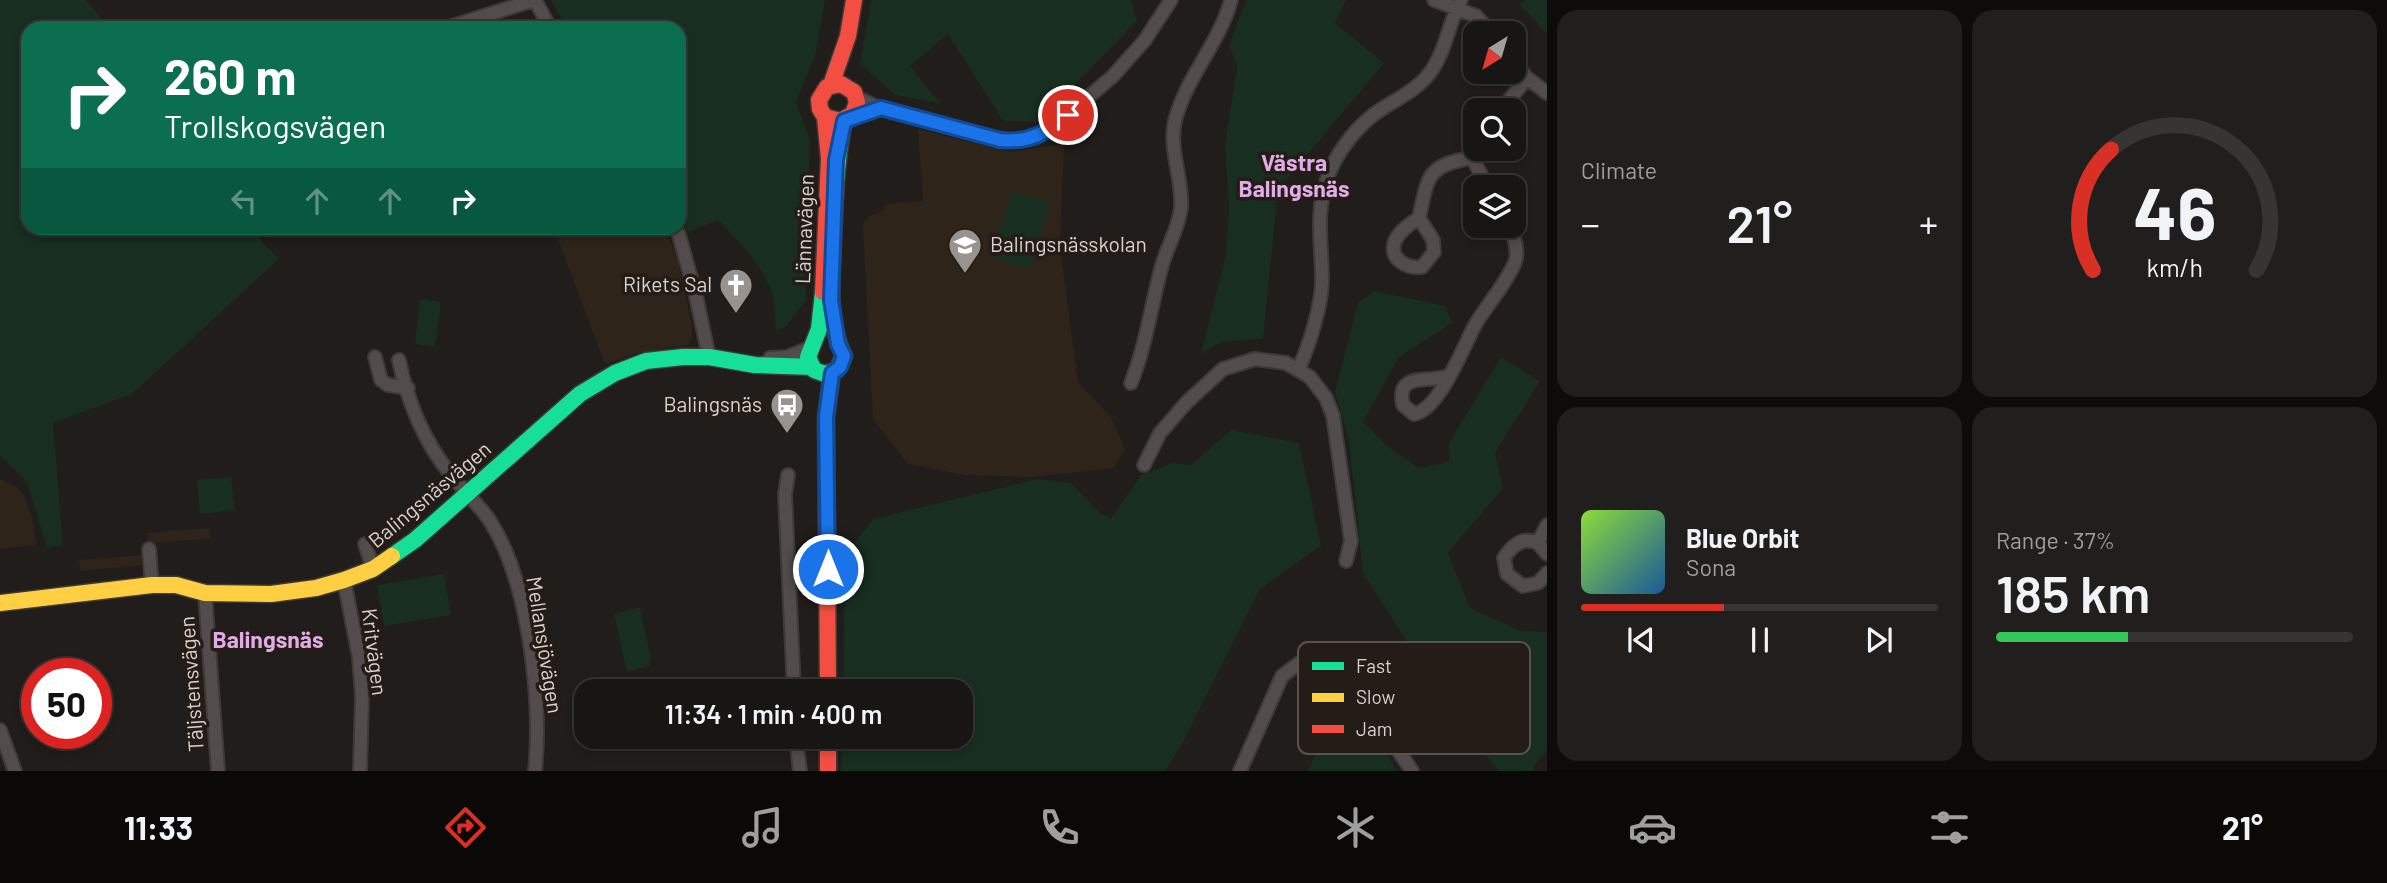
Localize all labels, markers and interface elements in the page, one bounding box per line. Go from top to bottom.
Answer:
north arrow [1463,21,1526,84]
map controls [1463,21,1526,238]
text: 260 m [164,46,296,105]
icon: right [49,49,140,140]
pin [1038,85,1098,145]
icon: arrive [1049,96,1087,134]
button: search [1463,98,1526,161]
text: Trollskogsvägen [164,106,386,144]
district label: Västra Balingsnäs [1239,148,1349,202]
text: Climate [1581,156,1657,184]
text: 46 [2133,167,2216,255]
street label: Lännavägen [789,173,818,284]
button: layers [1463,175,1526,238]
icon: left [225,182,263,220]
icon: ahead [298,182,336,220]
icon: ahead [371,182,409,220]
icon: right [444,182,482,220]
text: 21° [1726,191,1793,253]
text: − [1581,200,1600,246]
text: + [1919,200,1938,246]
school or university icon: Balingsnässkolan [946,226,984,275]
place label: Balingsnässkolan [990,231,1147,256]
text: km/h [2146,251,2203,281]
church icon: Rikets Sal [717,266,755,315]
place label: Rikets Sal [623,271,712,296]
bus stop icon: Balingsnäs [768,386,806,435]
place label: Balingsnäs [663,391,762,416]
street label: Balingsnäsvägen [363,435,495,552]
text: Blue Orbit [1686,522,1799,553]
text: Range · 37% [1996,526,2115,554]
position arrow [791,532,865,606]
text: Sona [1686,553,1736,581]
text: 185 km [1996,561,2150,623]
street label: Mellansjövägen [522,575,569,715]
street label: Kritvägen [358,607,393,697]
street label: Täljstensvägen [173,615,208,753]
icon: previous [1622,621,1660,659]
icon: pause [1741,621,1779,659]
icon: next [1860,621,1898,659]
district label: Balingsnäs [213,625,323,653]
legend [1298,642,1530,754]
text: Fast [1356,654,1392,677]
speed limit sign: 50 [21,658,112,749]
text: Slow [1356,685,1395,708]
text: 11:34 · 1 min · 400 m [665,698,882,729]
text: Jam [1356,717,1392,740]
icon: directions [441,803,490,852]
icon: music [738,803,787,852]
icon: phone [1035,803,1084,852]
icon: climate [1331,803,1380,852]
icon: car [1628,803,1677,852]
icon: filters [1925,803,1974,852]
text: 11:33 [124,808,193,846]
text: 21° [2222,808,2263,846]

